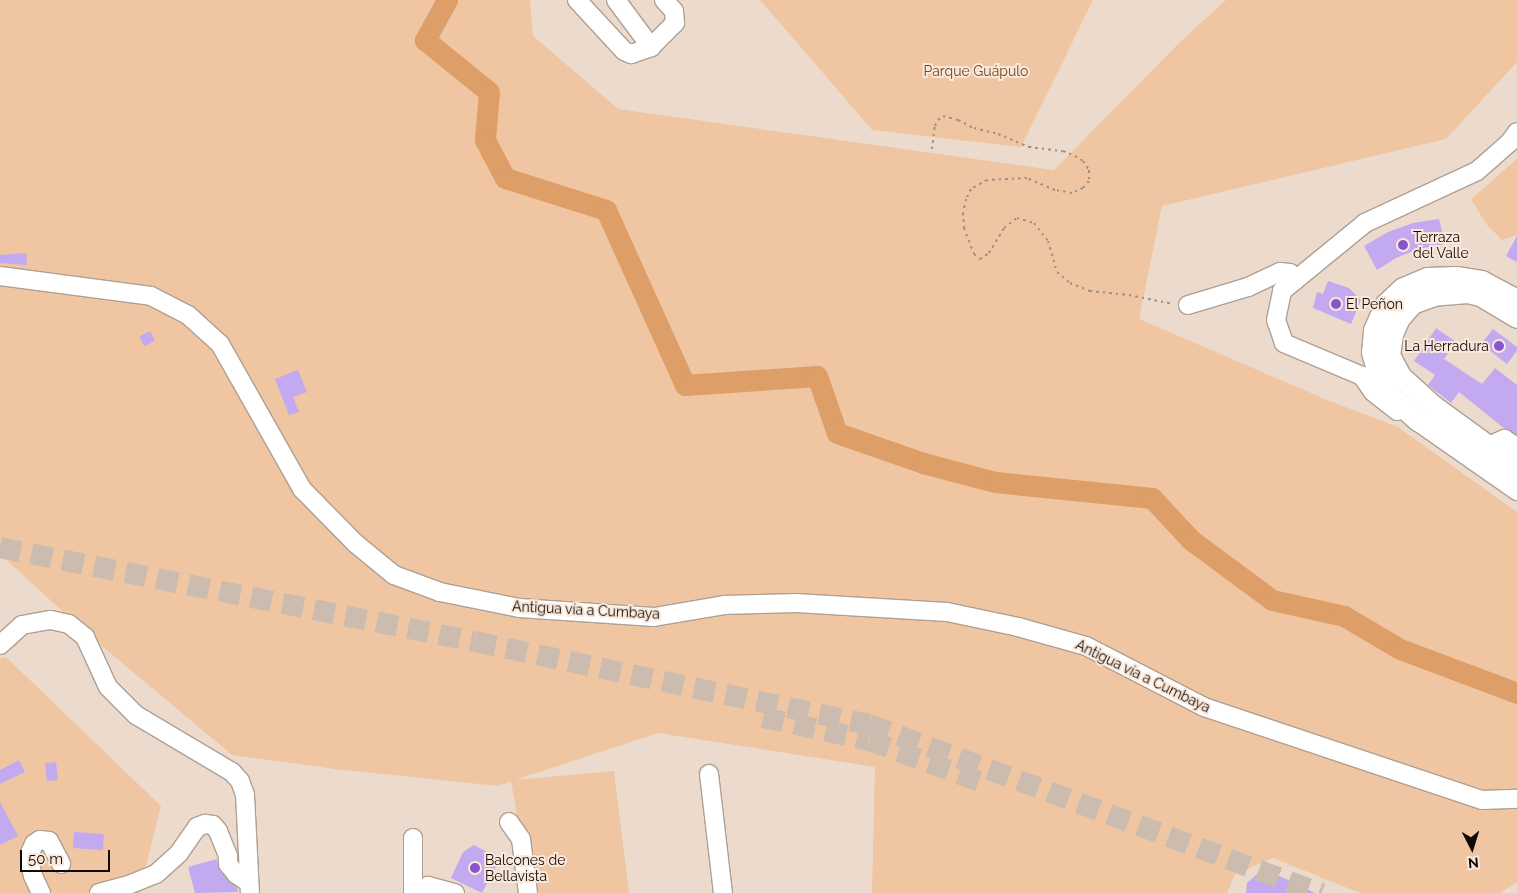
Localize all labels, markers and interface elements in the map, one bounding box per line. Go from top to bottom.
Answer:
park label: Parque Guápulo [924,63,1028,79]
place label: Terraza del Valle [1413,229,1470,262]
marker: Terraza del Valle [1397,239,1409,251]
place label: El Peñon [1346,296,1403,312]
marker: El Peñon [1330,298,1342,310]
place label: La Herradura [1404,338,1489,354]
marker: La Herradura [1493,340,1505,352]
street label: Antigua vía a Cumbaya [512,598,660,622]
street label: Antigua vía a Cumbaya [1073,636,1213,716]
north arrow [1447,823,1497,873]
scale bar [22,840,112,872]
text: 50 m [28,850,63,868]
place label: Balcones de Bellavista [485,852,565,884]
text: N [1467,855,1479,871]
marker: Balcones de Bellavista [469,862,481,874]

